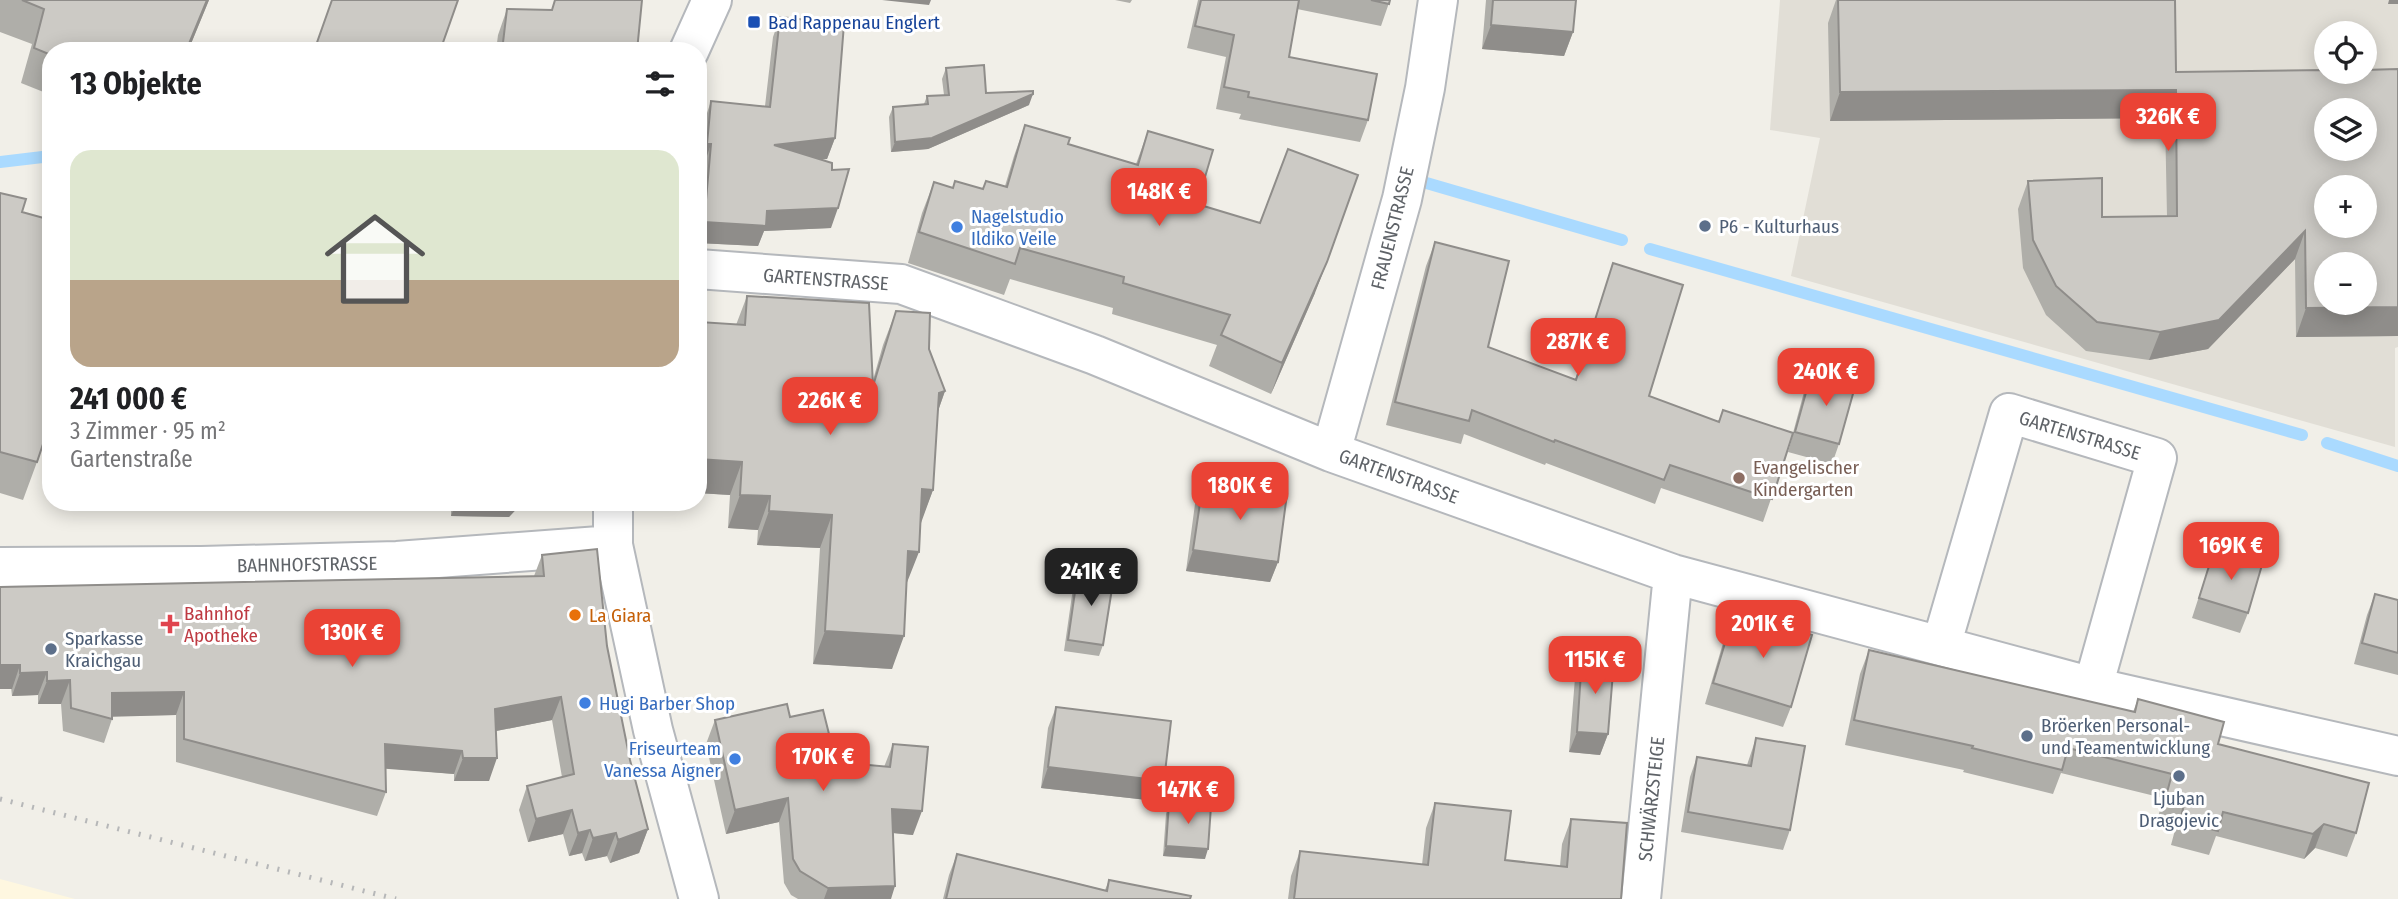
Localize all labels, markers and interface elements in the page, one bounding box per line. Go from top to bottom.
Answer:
place label: Bad Rappenau Englert [768,11,941,34]
marker: Bad Rappenau Englert [746,14,762,30]
map controls [2314,21,2377,315]
button: locate [2314,21,2377,84]
icon: filters [641,65,679,103]
text: 13 Objekte [70,66,202,102]
pin: 326K € [2111,94,2225,153]
button: layers [2314,98,2377,161]
text: 326K € [2136,102,2200,130]
street label: FRAUENSTRASSE [1366,164,1419,292]
pin: 148K € [1102,168,1216,228]
button: + [2314,175,2377,238]
text: 148K € [1127,177,1191,205]
icon: home [312,196,438,322]
place label: Nagelstudio Ildiko Veile [971,205,1064,250]
place label: P6 - Kulturhaus [1719,215,1839,238]
marker: P6 - Kulturhaus [1697,218,1713,234]
marker: Nagelstudio Ildiko Veile [949,219,965,235]
button: − [2314,252,2377,315]
street label: GARTENSTRASSE [762,264,890,295]
pin: 287K € [1521,318,1635,378]
text: 287K € [1547,327,1609,355]
pin: 240K € [1769,348,1883,408]
text: 240K € [1793,357,1859,385]
pin: 226K € [773,378,887,437]
text: 241 000 € [70,381,187,417]
text: 226K € [798,386,862,414]
street label: GARTENSTRASSE [2016,406,2143,465]
text: 3 Zimmer · 95 m² [70,417,226,445]
street label: GARTENSTRASSE [1336,444,1462,509]
text: Gartenstraße [70,445,193,473]
place label: Evangelischer Kindergarten [1753,456,1860,501]
pin: 180K € [1183,462,1297,522]
marker: Evangelischer Kindergarten [1731,470,1747,486]
text: 180K € [1208,471,1272,499]
pin: 169K € [2174,522,2288,582]
text: 169K € [2199,531,2263,559]
pin: 241K € [1034,548,1148,608]
street label: BAHNHOFSTRASSE [237,552,377,577]
text: 241K € [1061,557,1121,585]
pin: 201K € [1706,600,1820,660]
place label: Bahnhof Apotheke [184,602,258,647]
place label: La Giara [589,604,651,627]
marker: La Giara [567,607,583,623]
text: 201K € [1732,609,1794,637]
pin: 130K € [295,610,409,669]
marker: Bahnhof Apotheke [162,616,178,632]
text: 130K € [320,618,384,646]
place label: Sparkasse Kraichgau [65,627,143,672]
pin: 115K € [1538,636,1652,696]
marker: Sparkasse Kraichgau [43,641,59,657]
text: 115K € [1565,645,1625,673]
place label: Hugi Barber Shop [599,692,735,715]
marker: Hugi Barber Shop [577,695,593,711]
place label: Bröerken Personal- und Teamentwicklung [2041,714,2210,759]
marker: Bröerken Personal- und Teamentwicklung [2019,728,2035,744]
pin: 170K € [766,734,880,793]
street label: SCHWÄRZSTEIGE [1634,736,1669,863]
place label: Friseurteam Vanessa Aigner [604,737,721,782]
text: 170K € [792,742,854,770]
marker: Friseurteam Vanessa Aigner [727,751,743,767]
pin: 147K € [1131,766,1245,826]
marker: Ljuban Dragojevic [2171,768,2187,784]
text: 147K € [1157,775,1219,803]
place label: Ljuban Dragojevic [2139,787,2219,832]

